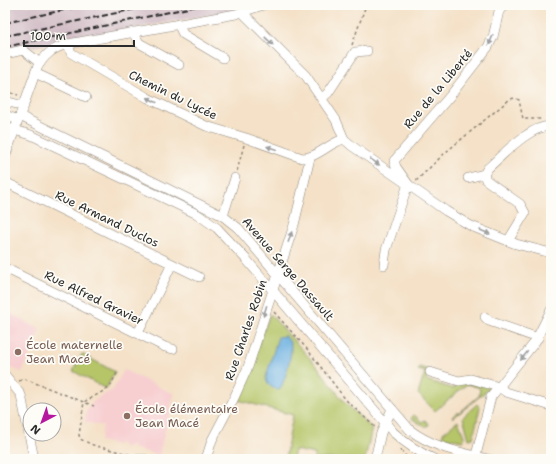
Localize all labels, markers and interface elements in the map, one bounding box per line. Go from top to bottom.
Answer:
scale bar [24,22,134,48]
text: 100 m [30,28,66,44]
one-way arrow [488,35,494,46]
one-way arrow [264,36,274,45]
street label: Rue de la Liberté [400,46,476,132]
street label: Chemin du Lycée [126,67,220,123]
one-way arrow [146,97,158,103]
one-way arrow [266,145,278,151]
one-way arrow [370,158,381,166]
street label: Rue Armand Duclos [53,187,162,251]
street label: Avenue Serge Dassault [239,214,337,324]
one-way arrow [479,229,490,235]
one-way arrow [287,231,293,243]
street label: Rue Alfred Gravier [42,267,146,329]
street label: Rue Charles Robin [221,277,271,383]
one-way arrow [262,305,268,317]
place label: École maternelle Jean Macé [26,337,123,367]
marker: École maternelle Jean Macé [13,347,23,357]
one-way arrow [520,350,529,361]
place label: École élémentaire Jean Macé [135,401,238,431]
north arrow [22,402,62,442]
marker: École élémentaire Jean Macé [122,411,132,421]
text: N [27,420,44,438]

